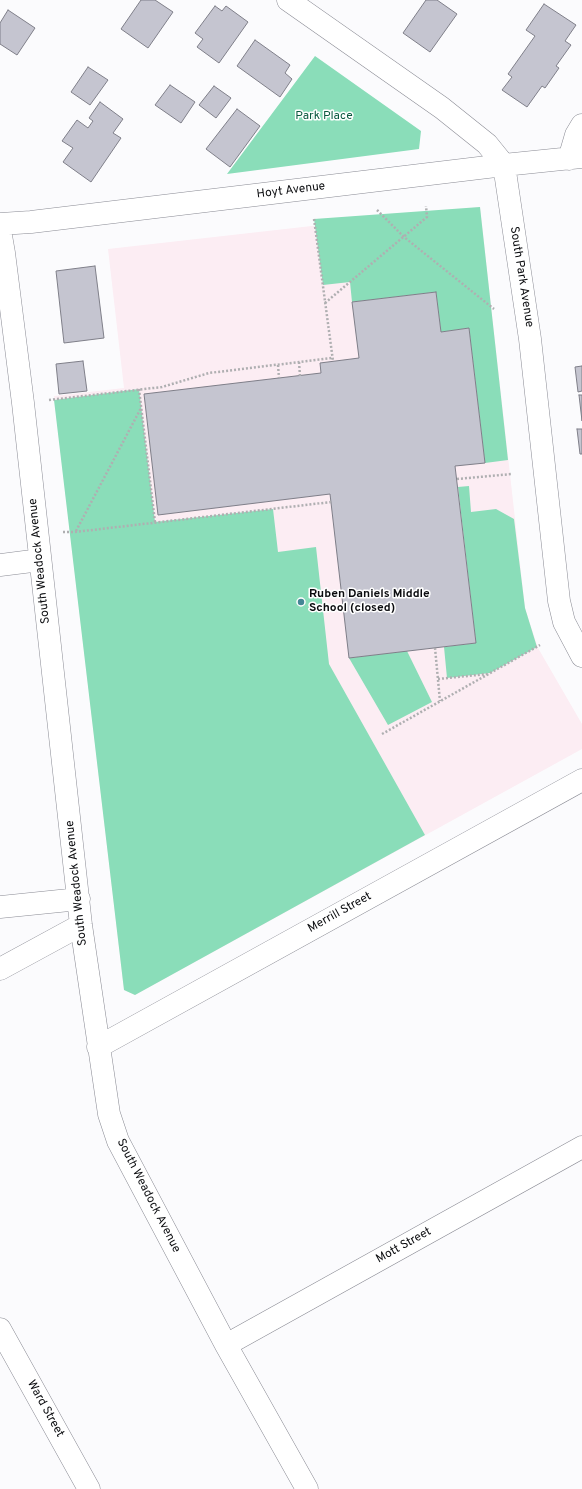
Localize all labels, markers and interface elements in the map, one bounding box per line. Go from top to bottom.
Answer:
park label: Park Place [295,110,353,124]
street label: Hoyt Avenue [256,180,326,202]
street label: South Park Avenue [506,226,536,328]
street label: South Weadock Avenue [26,498,54,624]
place label: Ruben Daniels Middle School (closed) [309,588,430,616]
marker: Ruben Daniels Middle School (closed) [296,597,306,607]
street label: South Weadock Avenue [63,820,91,946]
street label: Merrill Street [306,890,374,936]
street label: South Weadock Avenue [113,1137,183,1255]
street label: Mott Street [374,1225,434,1267]
street label: Ward Street [23,1378,67,1440]

